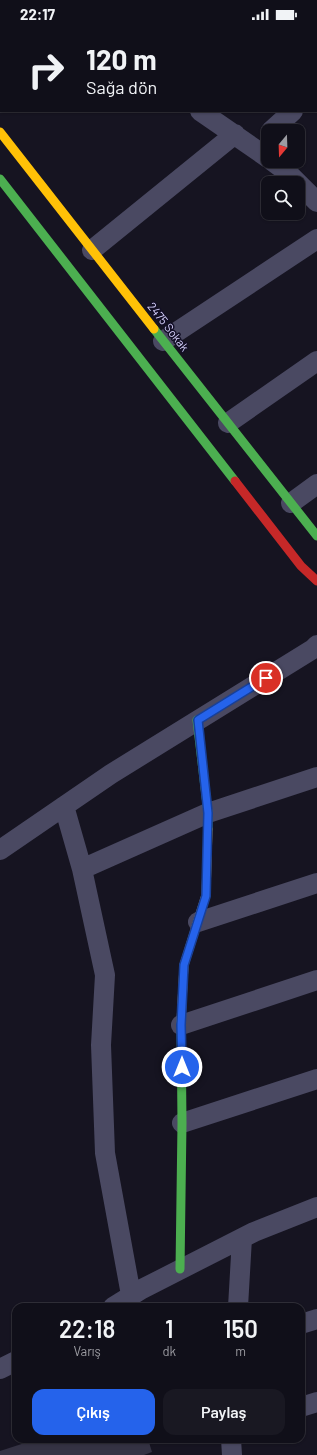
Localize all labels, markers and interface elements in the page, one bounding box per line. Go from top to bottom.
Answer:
text: 22:17 [20,5,55,23]
text: 120 m [86,42,157,76]
icon: right [20,44,72,96]
text: Sağa dön [86,76,157,98]
north arrow [261,124,305,168]
map controls [261,124,305,220]
button: search [261,176,305,220]
street label: 2475 Sokak [145,299,192,354]
pin [249,661,283,695]
icon: arrive [255,667,277,689]
position arrow [161,1046,203,1088]
text: 22:18 [59,1314,115,1343]
text: 1 [165,1314,173,1343]
text: 150 [223,1314,258,1343]
text: Varış [73,1343,101,1359]
text: dk [162,1343,176,1359]
text: m [235,1343,246,1359]
button: Çıkış [32,1389,155,1435]
button: Paylaş [163,1389,285,1435]

